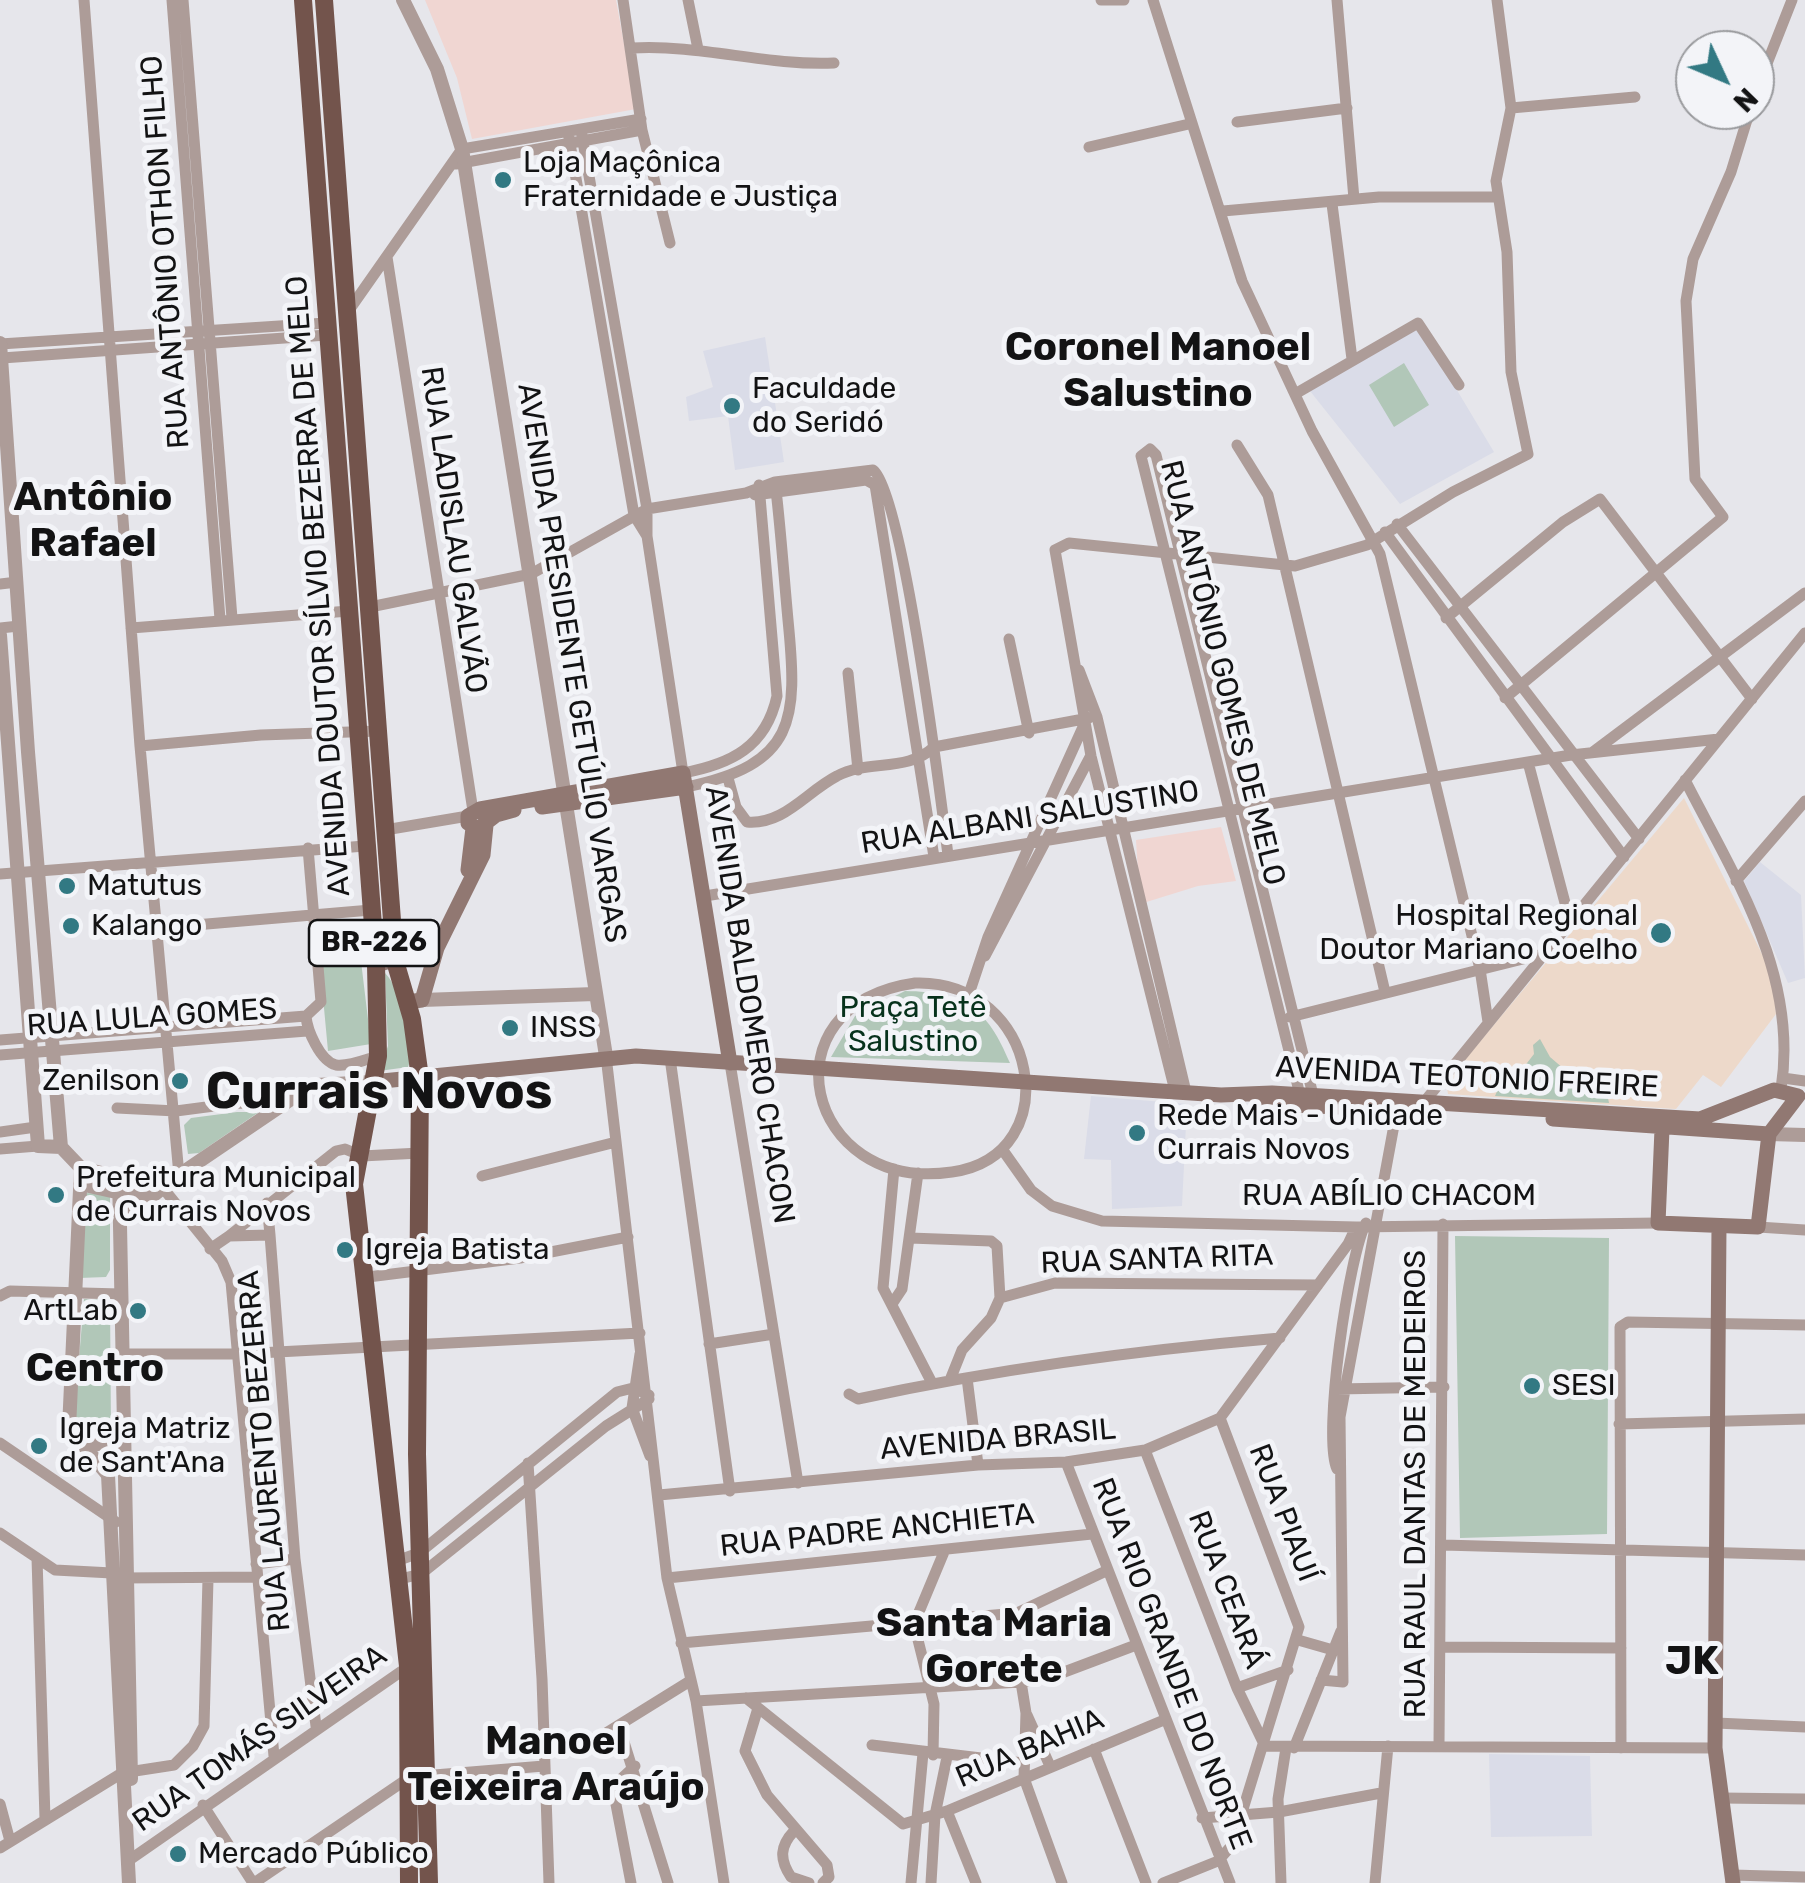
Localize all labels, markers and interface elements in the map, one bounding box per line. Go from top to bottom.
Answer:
north arrow [1675,30,1775,130]
street label: RUA ANTÔNIO OTHON FILHO [134,54,198,450]
text: N [1727,81,1764,118]
place label: Loja Maçônica Fraternidade e Justiça [523,145,838,216]
marker: Loja Maçônica Fraternidade e Justiça [492,169,514,191]
street label: AVENIDA DOUTOR SÍLVIO BEZERRA DE MELO [279,274,359,898]
district label: Coronel Manoel Salustino [1005,324,1311,418]
street label: RUA LADISLAU GALVÃO [412,364,494,696]
place label: Faculdade do Seridó [752,371,896,442]
street label: AVENIDA PRESIDENTE GETÚLIO VARGAS [509,381,633,945]
marker: Faculdade do Seridó [721,395,743,417]
street label: RUA ANTÔNIO GOMES DE MELO [1152,457,1292,889]
district label: Antônio Rafael [14,474,172,568]
street label: RUA ALBANI SALUSTINO [858,773,1202,863]
street label: AVENIDA BALDOMERO CHACON [697,784,801,1226]
place label: Matutus [87,868,202,904]
marker: Matutus [56,875,78,897]
place label: Hospital Regional Doutor Mariano Coelho [1319,898,1638,968]
place label: Kalango [91,908,203,944]
marker: Kalango [60,915,82,937]
road number: BR-226 [309,920,439,966]
marker: Hospital Regional Doutor Mariano Coelho [1648,920,1674,946]
park label: Praça Tetê Salustino [839,990,987,1060]
street label: RUA LULA GOMES [26,991,278,1045]
place label: INSS [530,1010,596,1046]
marker: INSS [499,1017,521,1039]
street label: AVENIDA TEOTONIO FREIRE [1274,1050,1660,1106]
place label: Zenilson [42,1063,160,1099]
district label: Currais Novos [206,1064,552,1124]
marker: Zenilson [169,1070,191,1092]
place label: Rede Mais - Unidade Currais Novos [1157,1098,1443,1168]
marker: Rede Mais - Unidade Currais Novos [1126,1122,1148,1144]
place label: Prefeitura Municipal de Currais Novos [76,1160,356,1230]
street label: RUA ABÍLIO CHACOM [1242,1178,1536,1214]
marker: Prefeitura Municipal de Currais Novos [45,1184,67,1206]
place label: Igreja Batista [365,1232,550,1268]
street label: RUA SANTA RITA [1040,1238,1274,1282]
marker: Igreja Batista [334,1239,356,1261]
street label: RUA RAUL DANTAS DE MEDEIROS [1398,1250,1434,1718]
street label: RUA LAURENTO BEZERRA [231,1269,299,1633]
place label: ArtLab [23,1293,118,1329]
marker: ArtLab [127,1300,149,1322]
district label: Centro [26,1345,164,1393]
place label: SESI [1552,1368,1616,1404]
marker: SESI [1521,1375,1543,1397]
place label: Igreja Matriz de Sant'Ana [59,1411,230,1482]
street label: AVENIDA BRASIL [879,1412,1117,1468]
marker: Igreja Matriz de Sant'Ana [28,1435,50,1457]
street label: RUA PIAUÍ [1240,1439,1326,1587]
street label: RUA RIO GRANDE DO NORTE [1083,1473,1259,1855]
street label: RUA PADRE ANCHIETA [718,1497,1036,1565]
street label: RUA CEARÁ [1179,1506,1273,1674]
district label: Santa Maria Gorete [876,1600,1112,1694]
street label: RUA TOMÁS SILVEIRA [126,1638,394,1840]
district label: JK [1665,1638,1719,1686]
street label: RUA BAHIA [951,1702,1109,1796]
district label: Manoel Teixeira Araújo [407,1718,705,1812]
place label: Mercado Público [198,1836,429,1872]
marker: Mercado Público [167,1843,189,1865]

